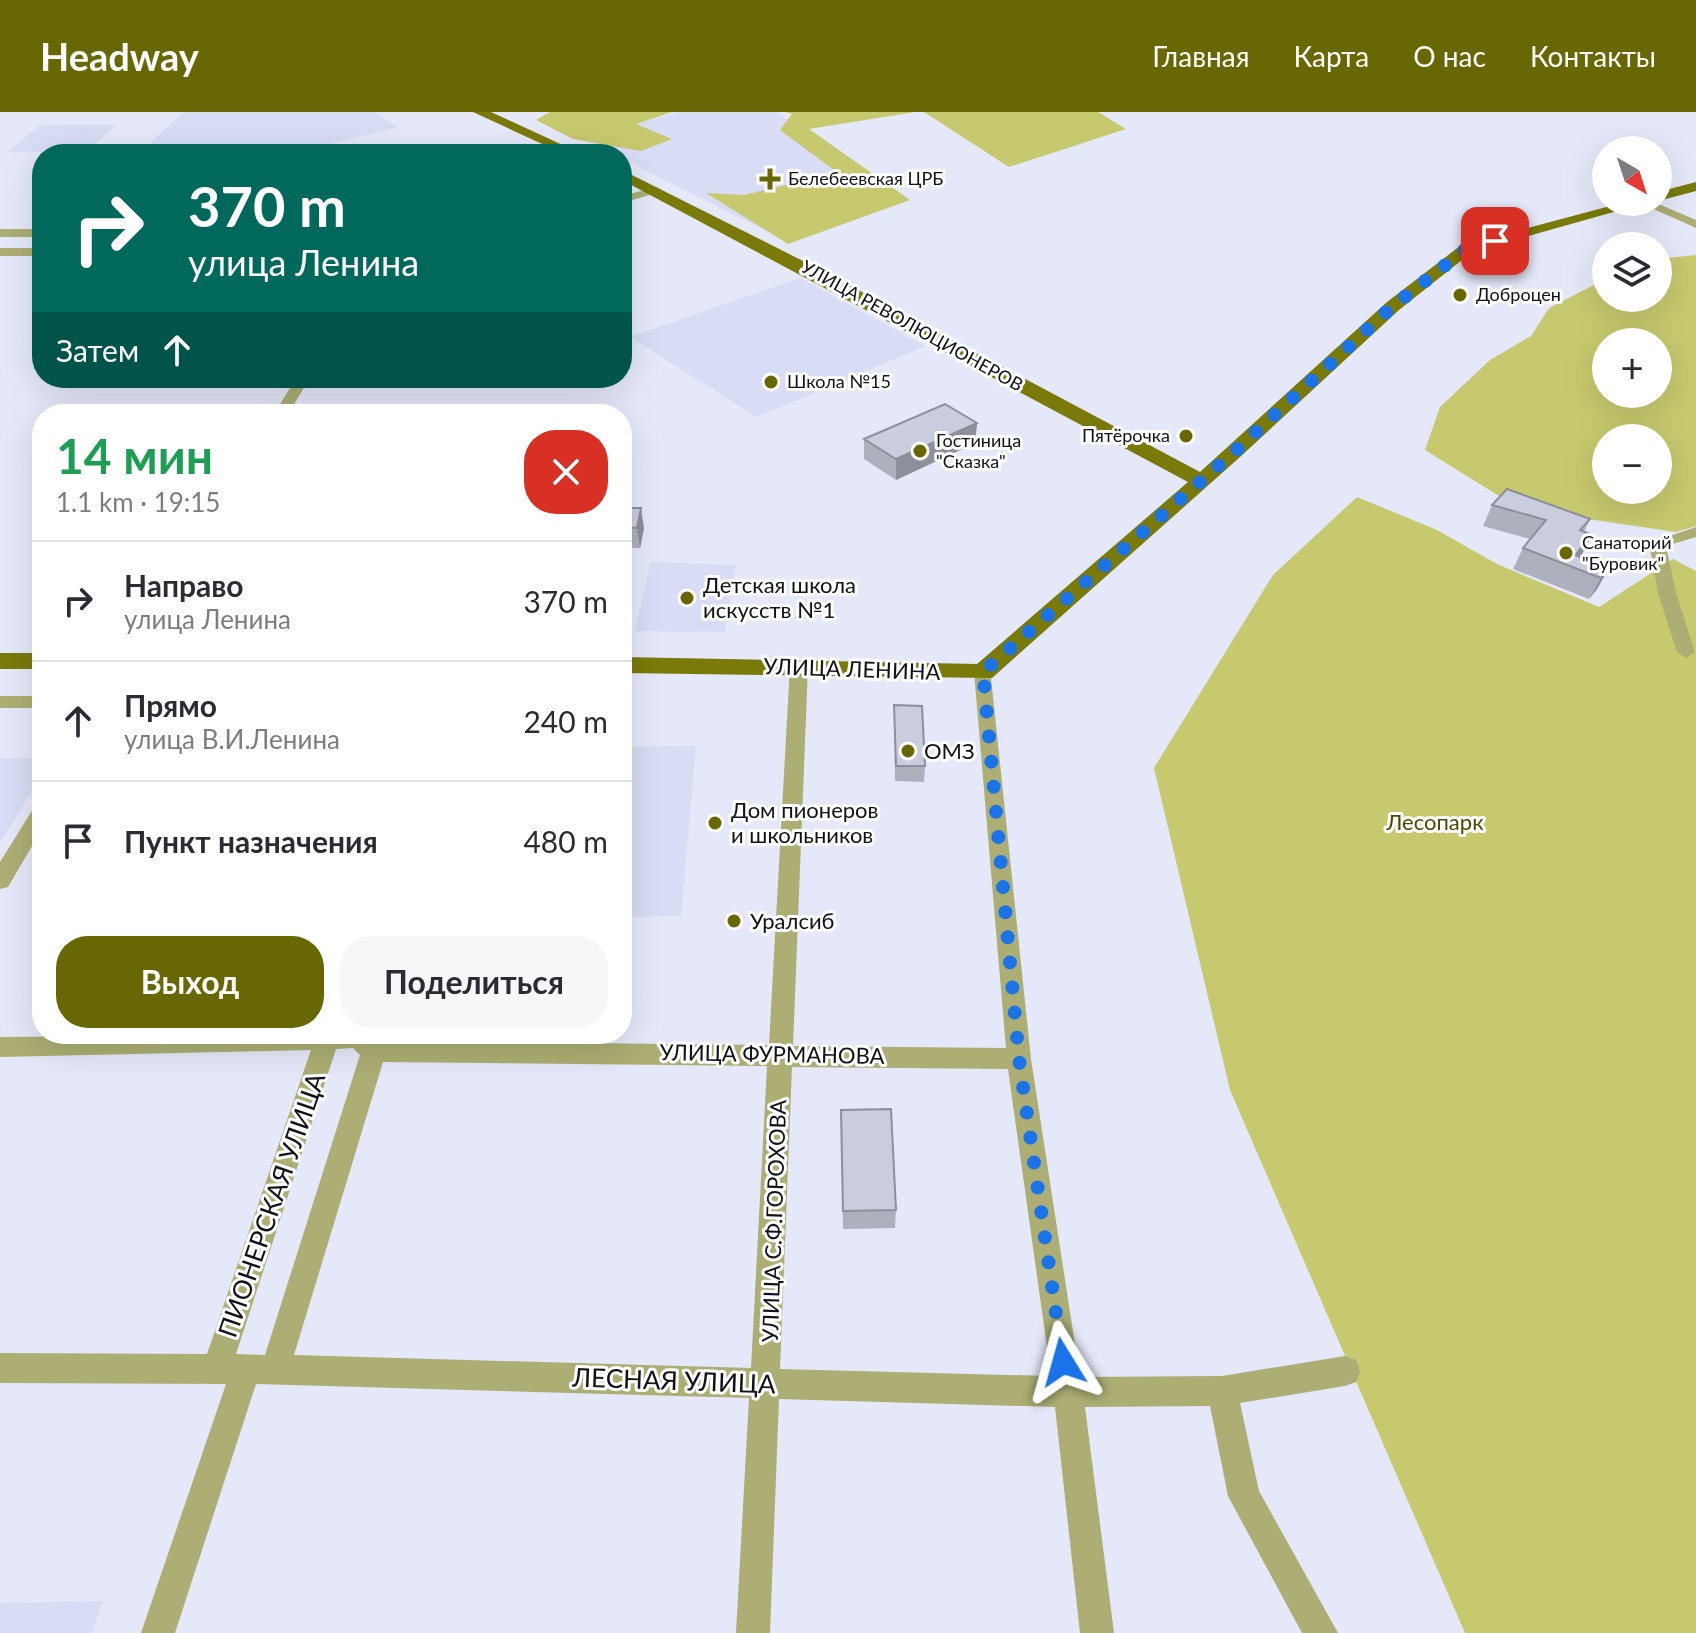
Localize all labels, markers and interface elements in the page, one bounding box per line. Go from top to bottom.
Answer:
text: Headway [40,33,199,79]
text: Главная [1152,39,1250,73]
text: Карта [1294,39,1369,73]
text: О нас [1413,39,1486,73]
text: Контакты [1530,39,1656,73]
north arrow [1592,136,1672,216]
map controls [1592,136,1672,504]
place label: Белебеевская ЦРБ [788,167,943,189]
marker: Белебеевская ЦРБ [759,168,781,190]
text: 370 m [188,172,346,239]
icon: right [56,176,160,280]
pin [1461,207,1529,275]
icon: arrive [1473,219,1517,263]
button: layers [1592,232,1672,312]
text: улица Ленина [188,240,419,284]
street label: УЛИЦА РЕВОЛЮЦИОНЕРОВ [798,255,1027,395]
place label: Доброцен [1476,283,1561,305]
marker: Доброцен [1451,286,1469,304]
icon: ahead [155,328,199,372]
button: + [1592,328,1672,408]
text: Затем [56,332,139,368]
place label: Школа №15 [787,370,891,392]
marker: Школа №15 [762,373,780,391]
place label: Пятёрочка [1082,424,1170,446]
button: − [1592,424,1672,504]
text: 14 мин [56,427,213,484]
marker: Пятёрочка [1177,427,1195,445]
place label: Гостиница "Сказка" [936,429,1021,472]
button: close [524,430,608,514]
marker: Гостиница "Сказка" [911,442,929,460]
text: 1.1 km · 19:15 [56,486,220,518]
place label: Санаторий "Буровик" [1582,531,1672,574]
marker: Санаторий "Буровик" [1557,544,1575,562]
text: Направо [124,567,244,603]
place label: Детская школа искусств №1 [703,571,856,623]
icon: right [56,579,100,623]
text: 370 m [523,583,608,619]
marker: Детская школа искусств №1 [678,589,696,607]
text: улица Ленина [124,603,291,635]
street label: УЛИЦА ЛЕНИНА [763,652,941,685]
text: Прямо [124,687,217,723]
icon: ahead [56,699,100,743]
text: 240 m [523,703,608,739]
text: улица В.И.Ленина [124,723,340,755]
place label: ОМЗ [924,737,975,764]
marker: ОМЗ [899,742,917,760]
place label: Дом пионеров и школьников [731,796,879,848]
park label: Лесопарк [1385,808,1484,835]
marker: Дом пионеров и школьников [706,814,724,832]
icon: arrive [56,819,100,863]
text: Пункт назначения [124,823,378,859]
text: 480 m [523,823,608,859]
place label: Уралсиб [750,907,834,934]
marker: Уралсиб [725,912,743,930]
button: Выход [56,936,324,1028]
button: Поделиться [340,936,608,1028]
street label: УЛИЦА ФУРМАНОВА [659,1038,885,1069]
street label: ПИОНЕРСКАЯ УЛИЦА [211,1068,332,1341]
street label: УЛИЦА С.Ф.ГОРОХОВА [756,1099,791,1343]
position arrow [1021,1320,1105,1404]
street label: ЛЕСНАЯ УЛИЦА [571,1360,777,1400]

